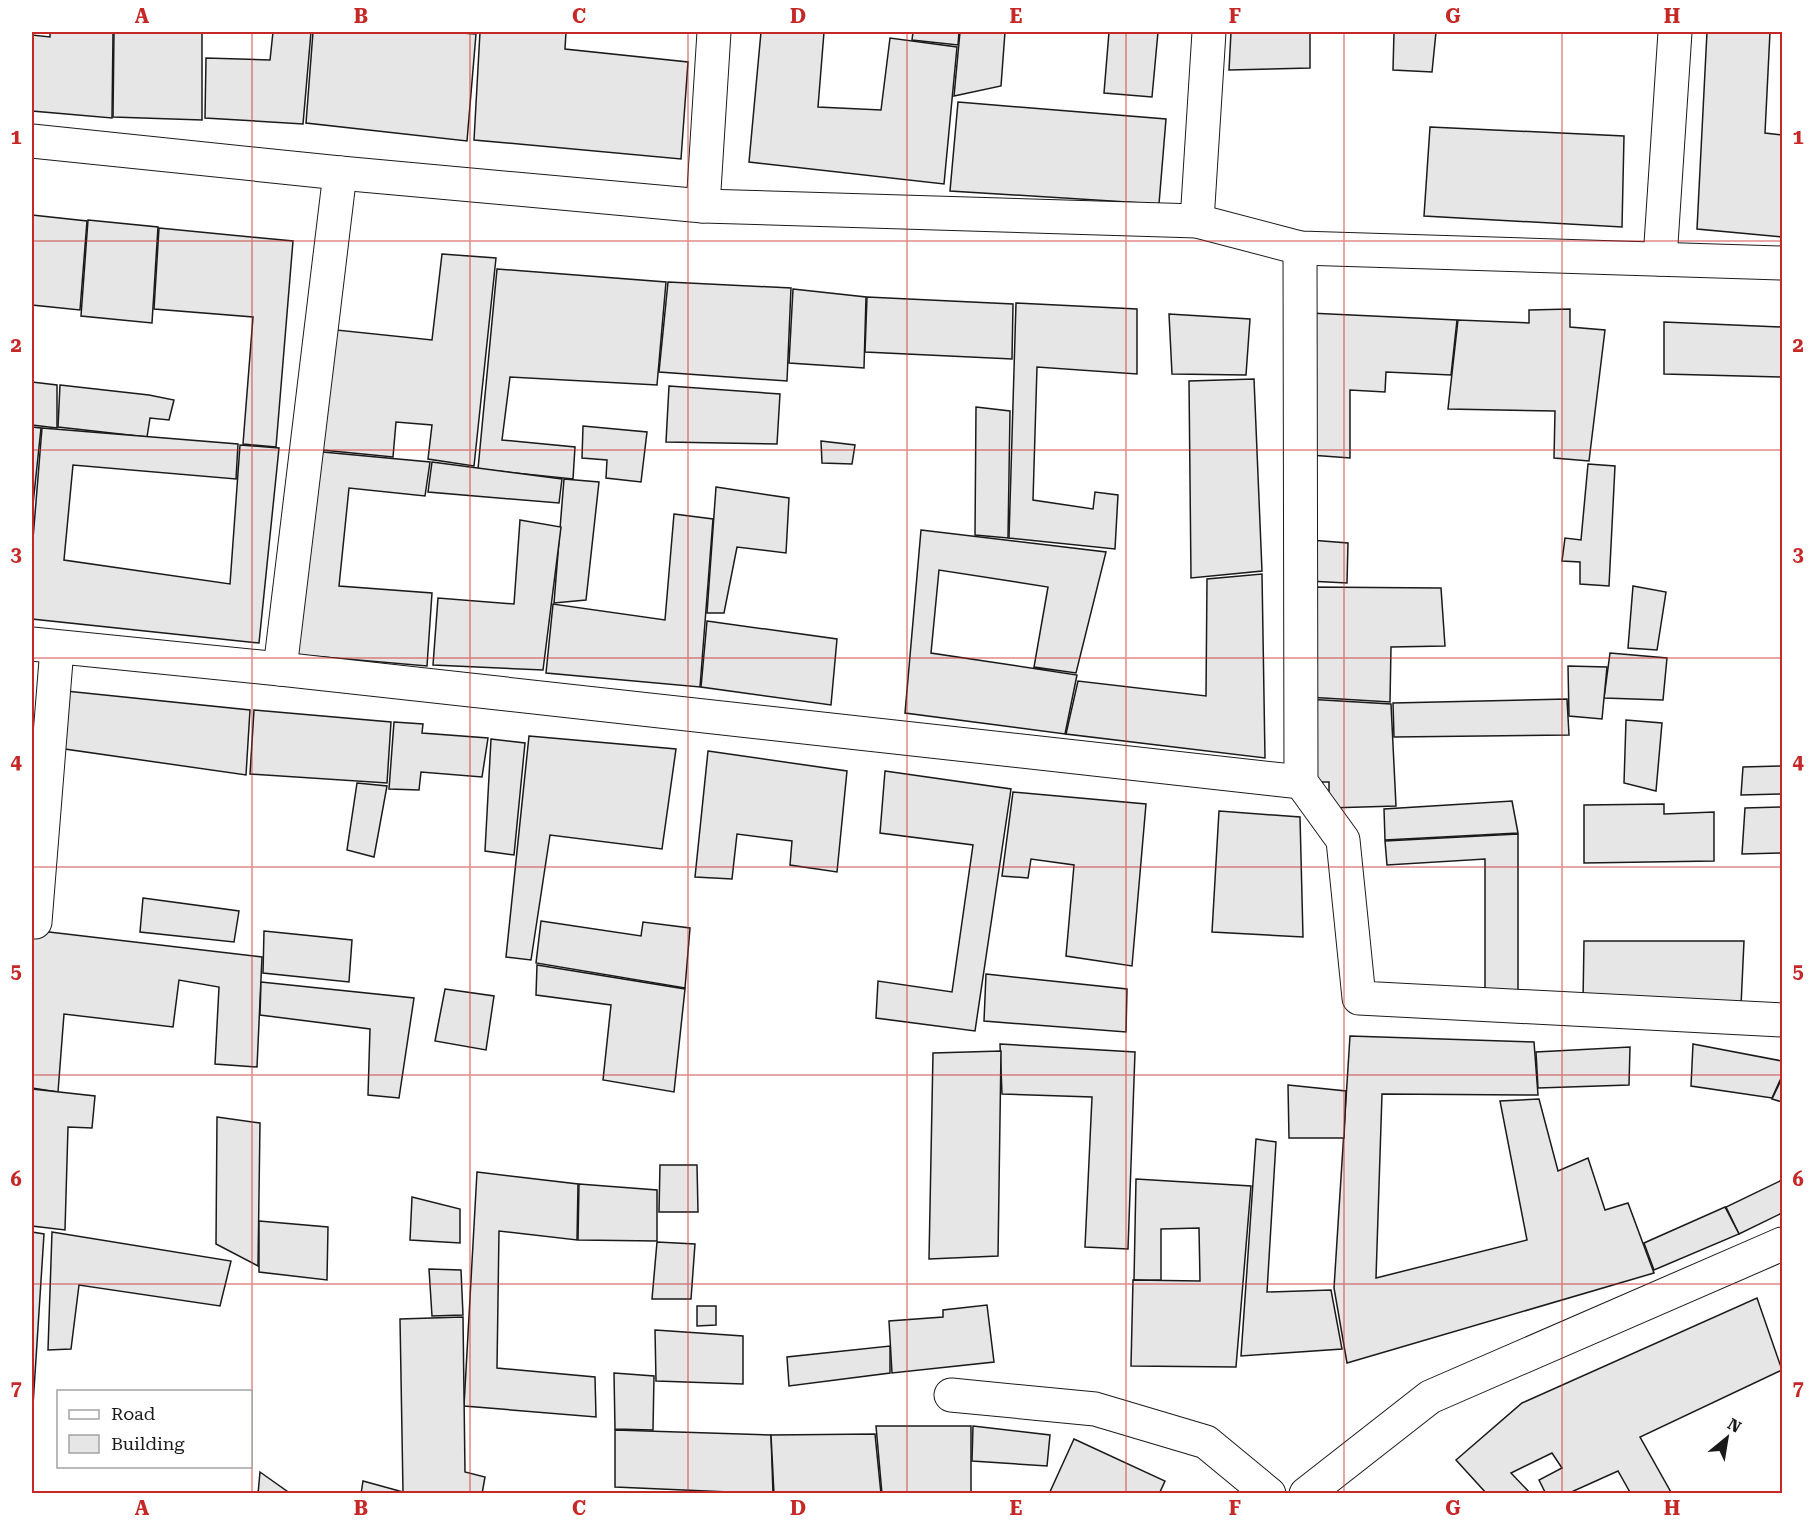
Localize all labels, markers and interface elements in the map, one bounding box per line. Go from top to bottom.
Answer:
text: A [135,4,150,28]
text: B [354,4,368,28]
text: C [572,4,586,28]
text: D [790,4,806,28]
text: E [1010,4,1023,28]
text: F [1229,4,1241,28]
text: G [1445,4,1461,28]
text: H [1664,4,1680,28]
text: 1 [10,125,22,149]
text: 1 [1792,125,1804,149]
text: 2 [10,333,22,357]
text: 2 [1792,333,1804,357]
text: 3 [10,542,22,566]
text: 3 [1792,542,1804,566]
text: 4 [10,750,22,774]
text: 4 [1792,750,1804,774]
text: 5 [10,959,22,983]
text: 5 [1792,959,1804,983]
text: 6 [10,1167,22,1191]
text: 6 [1792,1167,1804,1191]
text: 7 [10,1376,22,1400]
text: 7 [1792,1376,1804,1400]
legend [57,1390,252,1468]
text: Road [111,1403,156,1424]
north arrow [1697,1408,1757,1468]
text: N [1724,1414,1744,1437]
text: Building [111,1433,185,1454]
text: A [135,1496,150,1520]
text: B [354,1496,368,1520]
text: C [572,1496,586,1520]
text: D [790,1496,806,1520]
text: E [1010,1496,1023,1520]
text: F [1229,1496,1241,1520]
text: G [1445,1496,1461,1520]
text: H [1664,1496,1680,1520]

